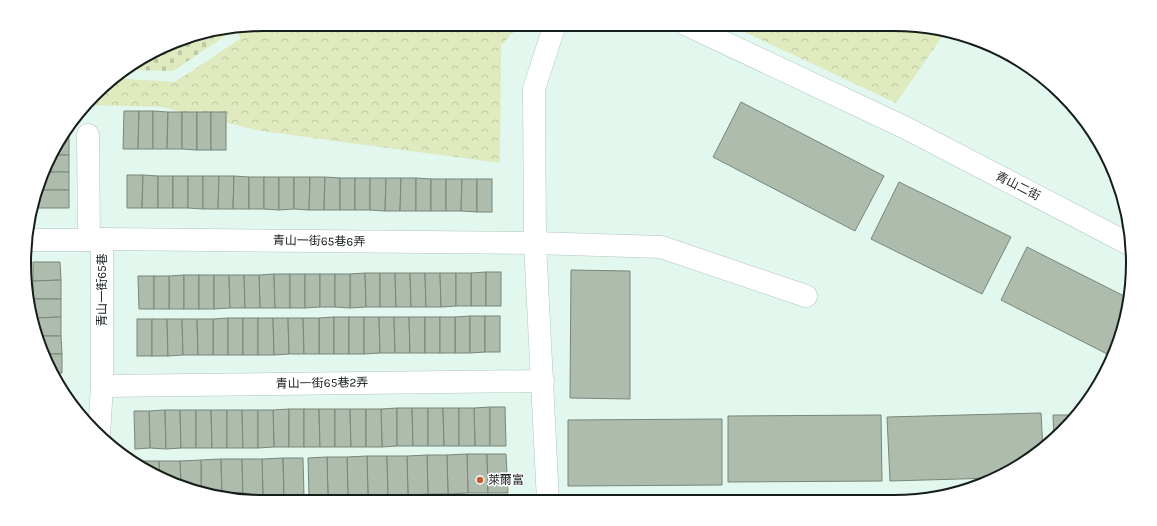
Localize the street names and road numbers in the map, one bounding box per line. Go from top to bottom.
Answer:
street label: 青山二街 [993,169,1043,203]
street label: 青山一街65巷6弄 [273,233,365,249]
street label: 青山一街65巷 [95,253,109,327]
street label: 青山一街65巷2弄 [276,375,368,391]

